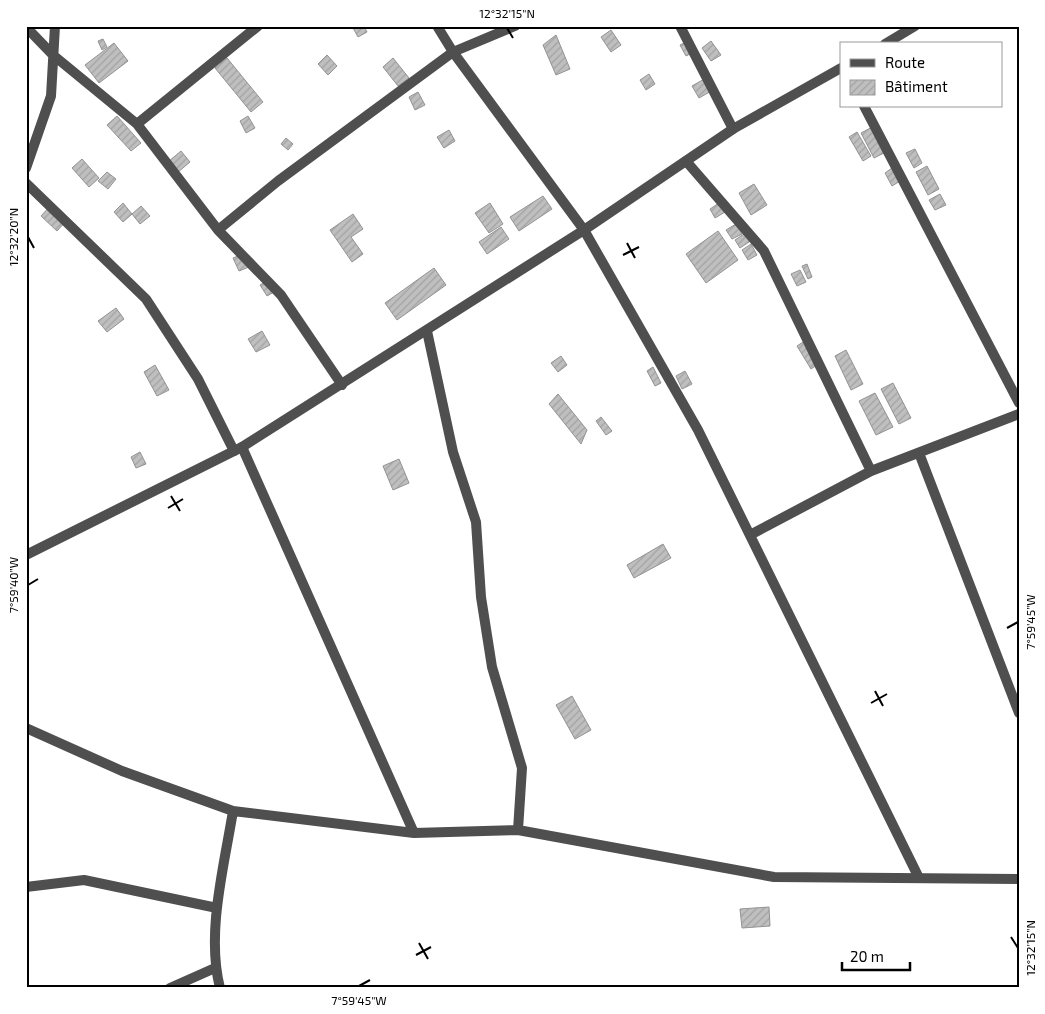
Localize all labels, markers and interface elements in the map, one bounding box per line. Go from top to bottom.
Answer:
text: 12°32'15"N [479,6,535,20]
legend [840,42,1002,108]
text: Route [885,53,925,71]
text: Bâtiment [885,77,948,95]
text: 12°32'20"N [6,208,20,266]
text: 7°59'40"W [6,557,20,613]
text: 7°59'45"W [1023,594,1037,650]
text: 12°32'15"N [1023,920,1037,976]
scale bar [842,939,910,971]
text: 20 m [850,947,884,965]
text: 7°59'45"W [331,993,387,1007]

